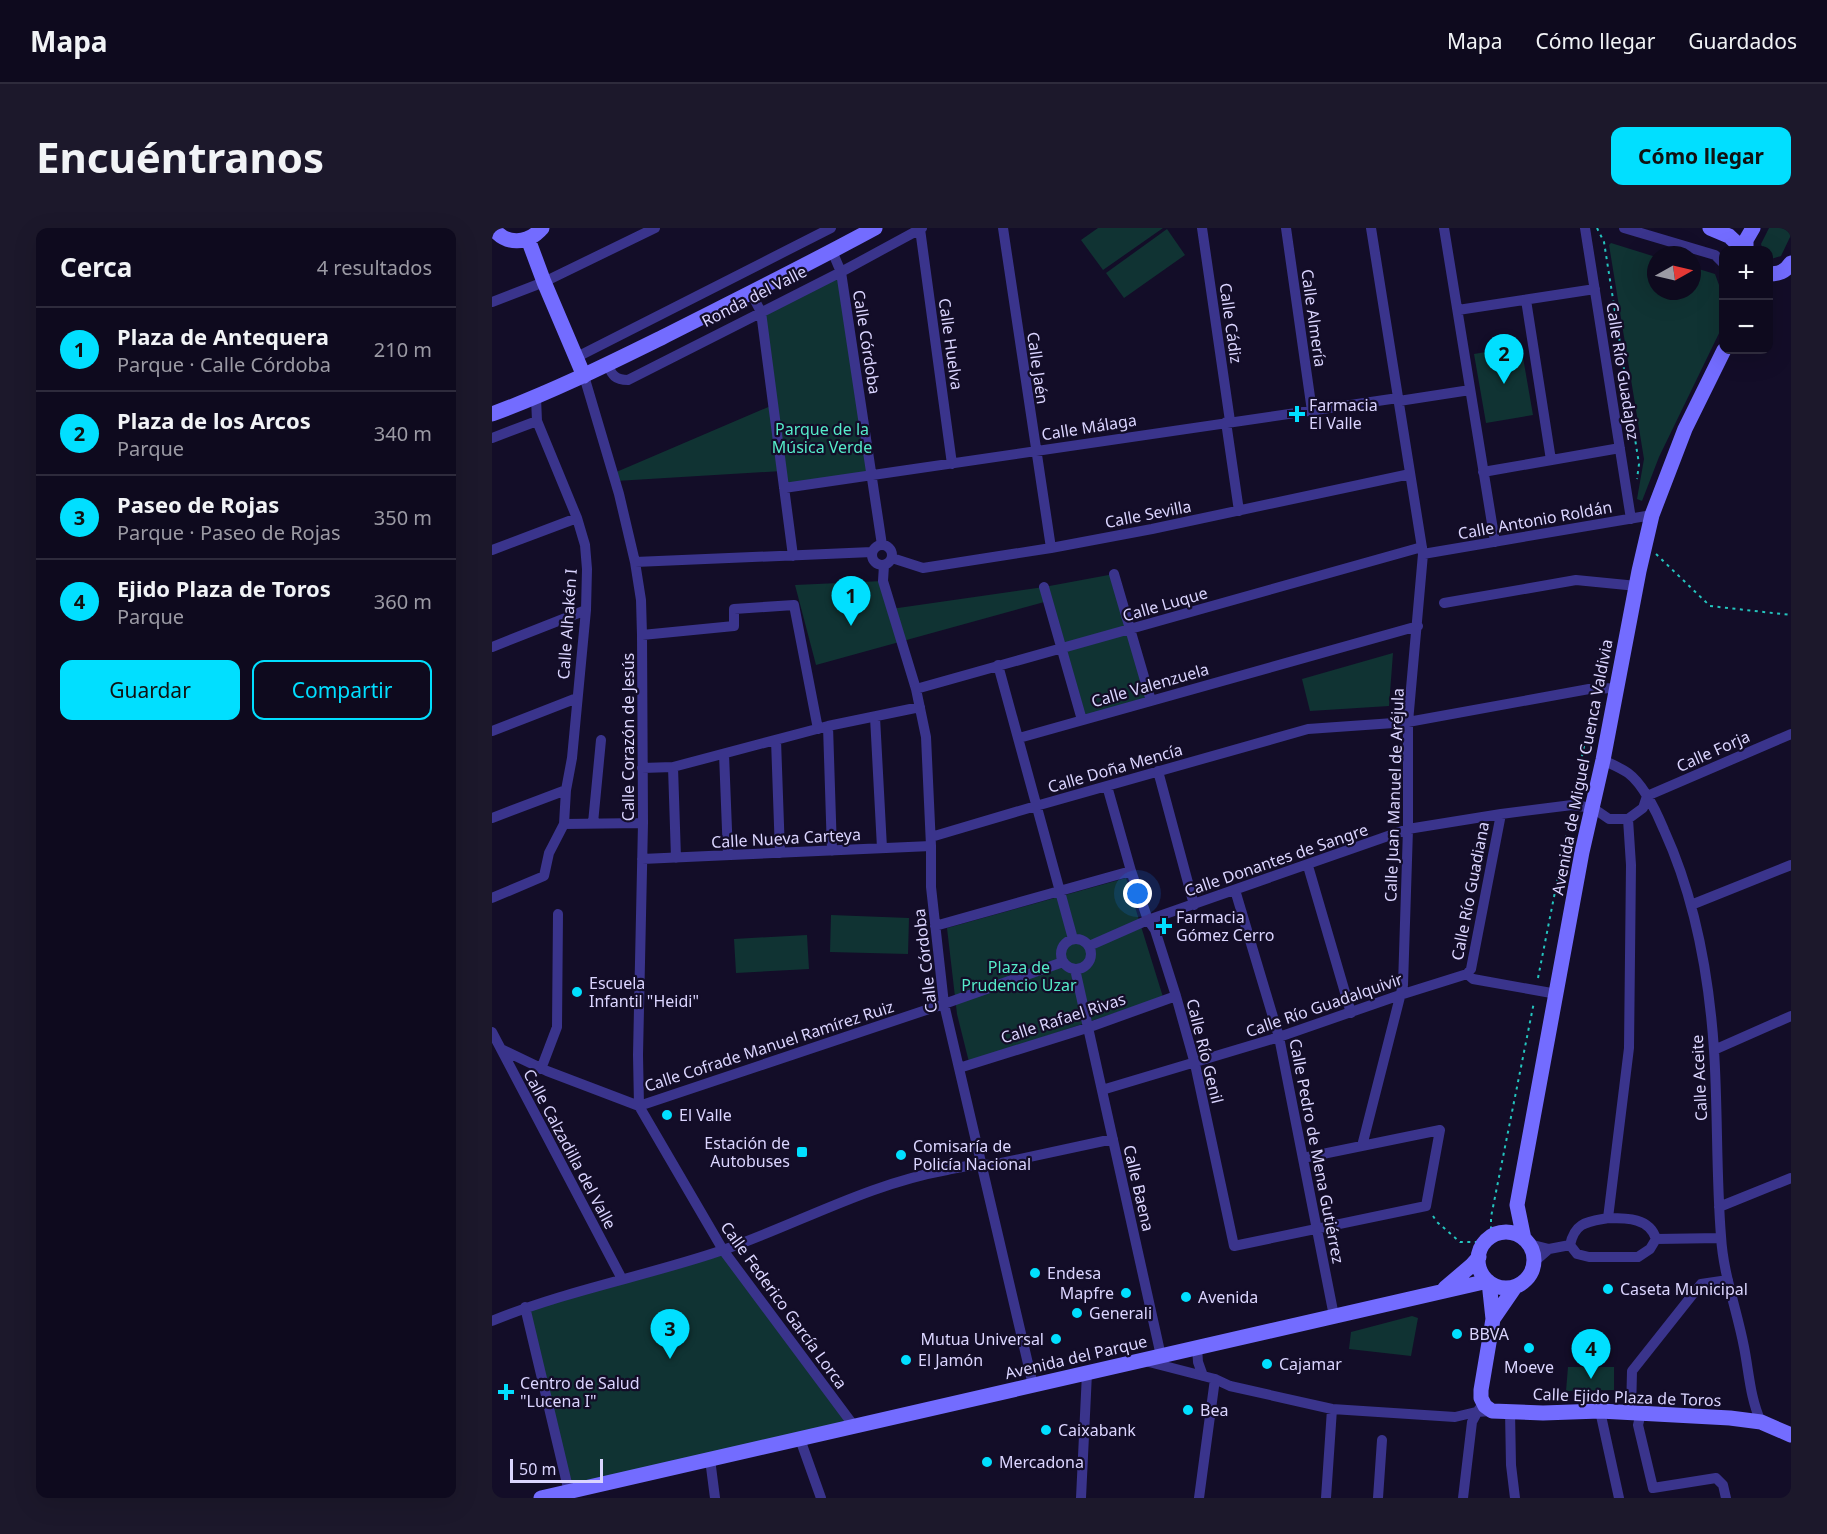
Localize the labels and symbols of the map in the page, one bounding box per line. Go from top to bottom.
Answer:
north arrow [1647,246,1701,300]
street label: Ronda del Valle [698,260,810,332]
street label: Calle Almería [1296,268,1332,368]
street label: Calle Cádiz [1214,281,1248,365]
street label: Calle Córdoba [848,288,886,396]
street label: Calle Huelva [934,297,968,391]
street label: Calle Río Guadajoz [1601,301,1645,441]
street label: Calle Jaén [1022,330,1054,406]
pin: 2 [1484,334,1524,384]
place label: Farmacia El Valle [1309,394,1378,434]
marker: Farmacia El Valle [1290,407,1304,421]
street label: Calle Málaga [1040,409,1138,445]
park label: Parque de la Música Verde [772,418,872,458]
street label: Calle Sevilla [1103,495,1193,533]
street label: Calle Antonio Roldán [1456,496,1614,544]
street label: Calle Alhakén I [552,568,582,680]
pin: 1 [832,576,870,626]
street label: Calle Luque [1120,581,1210,627]
street label: Avenida de Miguel Cuenca Valdivia [1546,637,1618,897]
street label: Calle Corazón de Jesús [617,653,639,821]
street label: Calle Valenzuela [1089,658,1211,712]
street label: Calle Juan Manuel de Aréjula [1379,688,1409,902]
street label: Calle Forja [1673,725,1753,777]
street label: Calle Doña Mencía [1045,738,1185,798]
street label: Calle Donantes de Sangre [1181,818,1371,902]
street label: Calle Río Guadiana [1446,820,1494,962]
street label: Calle Nueva Carteya [711,823,861,853]
your location [1123,879,1152,908]
place label: Farmacia Gómez Cerro [1176,906,1275,946]
street label: Calle Córdoba [908,908,942,1014]
marker: Farmacia Gómez Cerro [1157,919,1171,933]
park label: Plaza de Prudencio Uzar [961,956,1077,996]
street label: Calle Río Guadalquivir [1243,968,1406,1042]
place label: Escuela Infantil "Heidi" [589,972,699,1012]
marker: Escuela Infantil "Heidi" [570,985,584,999]
street label: Calle Rafael Rivas [998,987,1128,1049]
street label: Calle Cofrade Manuel Ramírez Ruiz [641,995,897,1097]
street label: Calle Río Genil [1181,996,1229,1106]
street label: Calle Aceite [1686,1034,1712,1122]
street label: Calle Pedro de Mena Gutiérrez [1284,1037,1350,1265]
street label: Calle Calzadilla del Valle [518,1065,622,1233]
place label: El Valle [679,1104,732,1126]
marker: El Valle [660,1108,674,1122]
place label: Estación de Autobuses [704,1132,790,1172]
place label: Comisaría de Policía Nacional [913,1135,1031,1175]
street label: Calle Baena [1118,1143,1160,1233]
marker: Estación de Autobuses [795,1145,809,1159]
marker: Comisaría de Policía Nacional [894,1148,908,1162]
street label: Calle Federico García Lorca [716,1217,852,1393]
place label: Endesa [1047,1262,1101,1284]
marker: Endesa [1028,1266,1042,1280]
place label: Caseta Municipal [1620,1278,1748,1300]
place label: Mapfre [1060,1282,1114,1304]
marker: Caseta Municipal [1601,1282,1615,1296]
marker: Mapfre [1119,1286,1133,1300]
place label: Avenida [1198,1286,1258,1308]
marker: Avenida [1179,1290,1193,1304]
place label: Generali [1089,1302,1152,1324]
marker: Generali [1070,1306,1084,1320]
pin: 3 [650,1310,690,1359]
place label: BBVA [1469,1323,1510,1345]
marker: BBVA [1450,1327,1464,1341]
place label: Mutua Universal [921,1328,1044,1350]
street label: Avenida del Parque [1003,1330,1149,1384]
pin: 4 [1572,1330,1610,1379]
marker: Mutua Universal [1049,1332,1063,1346]
marker: Moeve [1522,1341,1536,1355]
place label: El Jamón [918,1349,983,1371]
marker: El Jamón [899,1353,913,1367]
place label: Cajamar [1279,1353,1342,1375]
place label: Moeve [1504,1356,1554,1378]
marker: Cajamar [1260,1357,1274,1371]
place label: Centro de Salud "Lucena I" [520,1372,640,1412]
marker: Centro de Salud "Lucena I" [497,1383,515,1401]
street label: Calle Ejido Plaza de Toros [1532,1383,1722,1411]
place label: Bea [1200,1399,1228,1421]
marker: Bea [1181,1403,1195,1417]
place label: Caixabank [1058,1419,1136,1441]
marker: Caixabank [1039,1423,1053,1437]
place label: Mercadona [999,1451,1084,1473]
marker: Mercadona [980,1455,994,1469]
scale bar [510,1456,603,1484]

